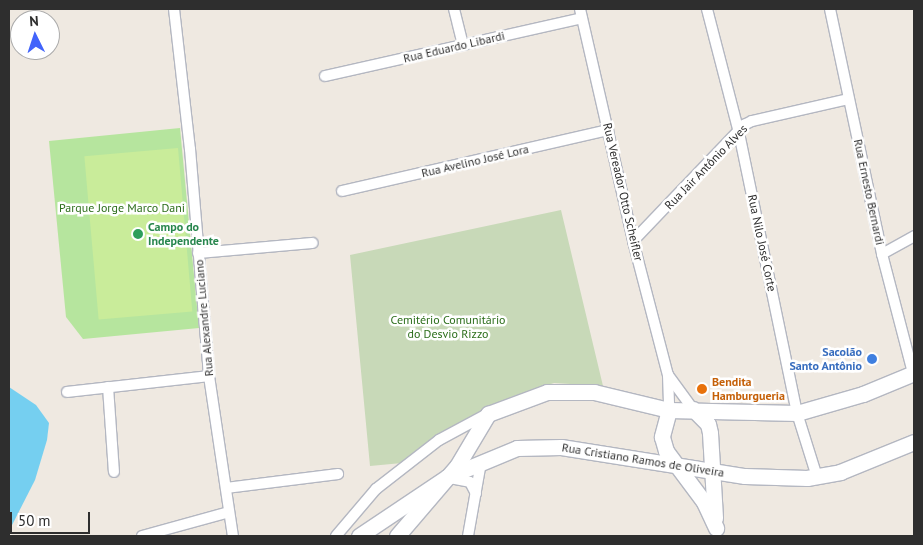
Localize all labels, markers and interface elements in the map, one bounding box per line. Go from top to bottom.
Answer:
north arrow [10,10,60,60]
text: N [29,12,39,30]
street label: Rua Eduardo Libardi [402,28,506,66]
street label: Rua Vereador Otto Scheifler [600,121,646,263]
street label: Rua Jair Antônio Alves [661,121,751,213]
street label: Rua Ernesto Bernardi [851,138,887,246]
street label: Rua Avelino José Lora [420,142,530,180]
street label: Rua Nilo José Corte [745,193,779,293]
park label: Parque Jorge Marco Dani [59,201,185,215]
place label: Campo do Independente [148,220,219,248]
marker: Campo do Independente [132,228,144,240]
street label: Rua Alexandre Luciano [192,259,216,377]
park label: Cemitério Comunitário do Desvio Rizzo [390,313,506,341]
place label: Sacolão Santo Antônio [789,345,862,373]
marker: Sacolão Santo Antônio [866,353,878,365]
place label: Bendita Hamburgueria [712,375,785,403]
marker: Bendita Hamburgueria [696,383,708,395]
street label: Rua Cristiano Ramos de Oliveira [561,440,725,480]
scale bar [12,502,92,534]
text: 50 m [18,511,51,530]

